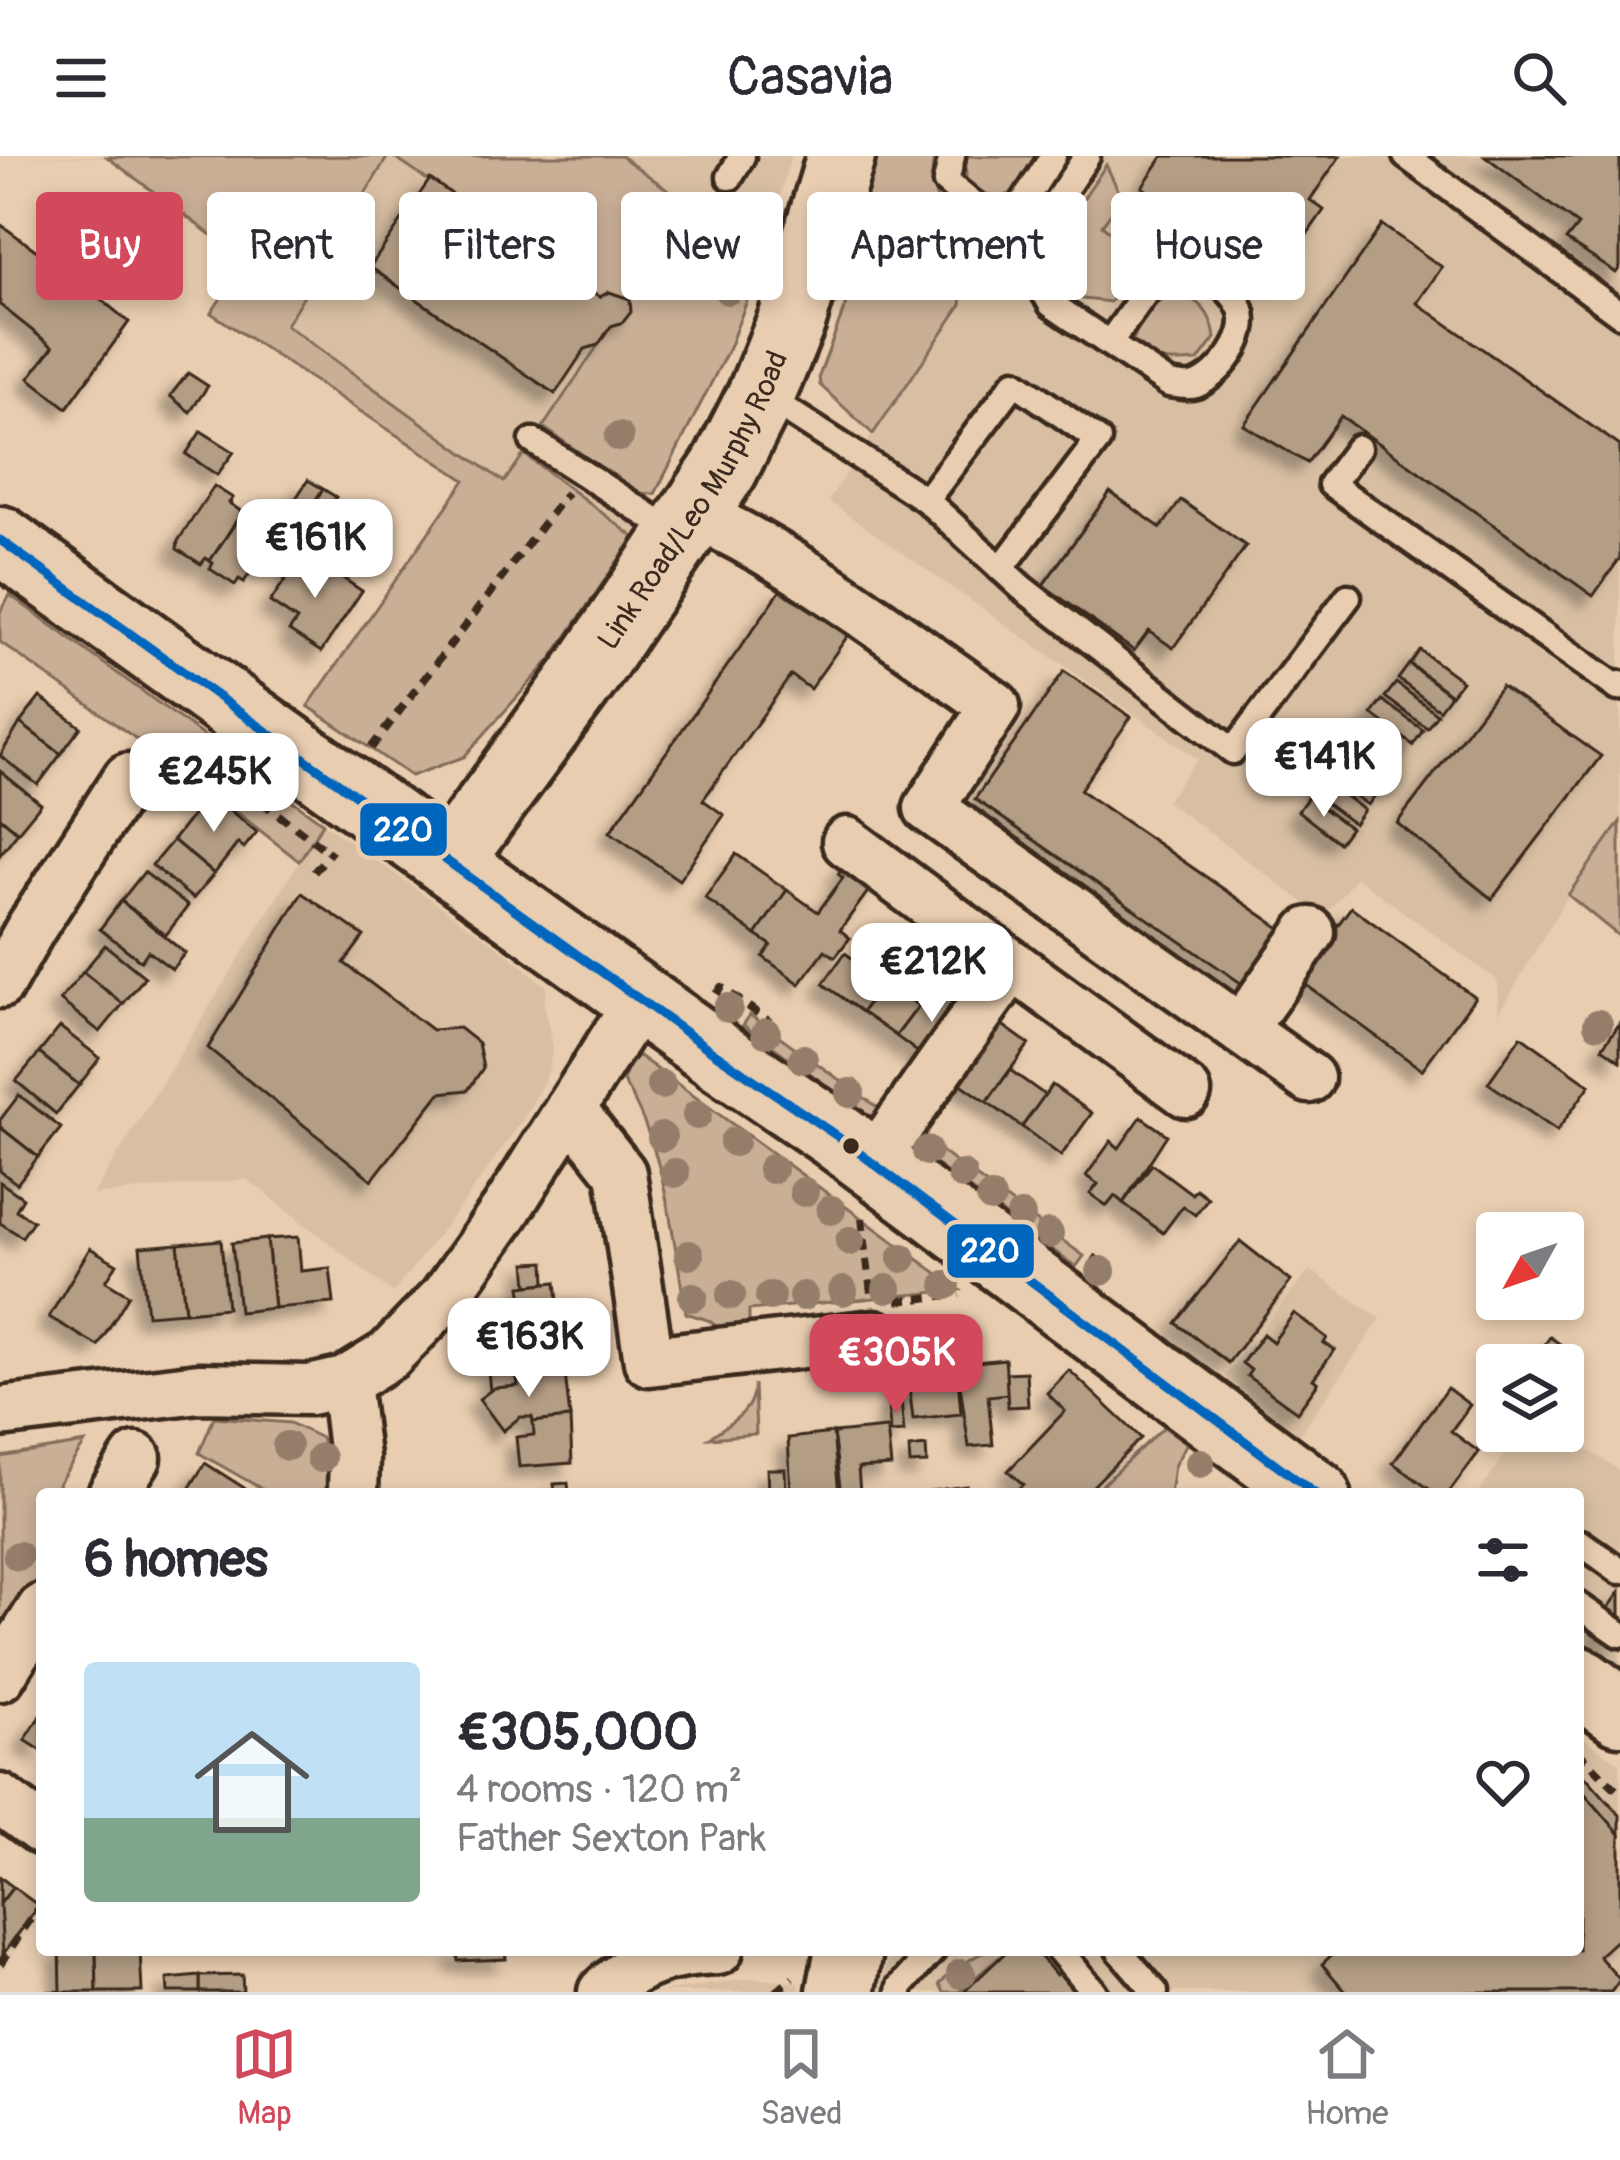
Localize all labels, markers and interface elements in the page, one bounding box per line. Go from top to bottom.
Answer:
text: Casavia [727,44,893,112]
icon: menu [48,45,114,111]
icon: search [1506,45,1572,111]
chip: Buy [36,192,183,300]
chip: Rent [207,192,375,300]
chip: Filters [399,192,597,300]
chip: New [621,192,783,300]
chip: Apartment [807,192,1087,300]
chip: House [1111,192,1305,300]
street label: Link Road/Leo Murphy Road [590,346,796,657]
pin: €161K [231,499,399,601]
text: €161K [264,513,366,562]
pin: €141K [1240,718,1408,820]
text: €141K [1273,732,1375,781]
pin: €245K [130,733,298,835]
text: €245K [157,747,271,796]
line badge: 220 [358,801,449,858]
text: 220 [373,810,433,851]
pin: €212K [848,923,1016,1025]
text: €212K [878,937,986,986]
unlabelled marker [840,1135,862,1157]
north arrow [1476,1212,1584,1320]
map controls [1476,1212,1584,1452]
line badge: 220 [945,1222,1036,1280]
text: 220 [960,1231,1020,1272]
pin: €163K [445,1298,613,1400]
text: €163K [475,1312,583,1361]
pin: €305K [812,1314,980,1416]
text: €305K [837,1328,955,1377]
button: layers [1476,1344,1584,1452]
icon: filters [1470,1527,1536,1593]
text: 6 homes [84,1528,268,1592]
text: €305,000 [456,1701,698,1765]
icon: home [180,1710,324,1854]
icon: heart [1470,1749,1536,1815]
text: 4 rooms · 120 m² [456,1765,742,1814]
text: Father Sexton Park [456,1814,766,1863]
tab: Map [231,2021,297,2134]
tab: Saved [760,2021,842,2134]
tab: Home [1305,2021,1389,2134]

